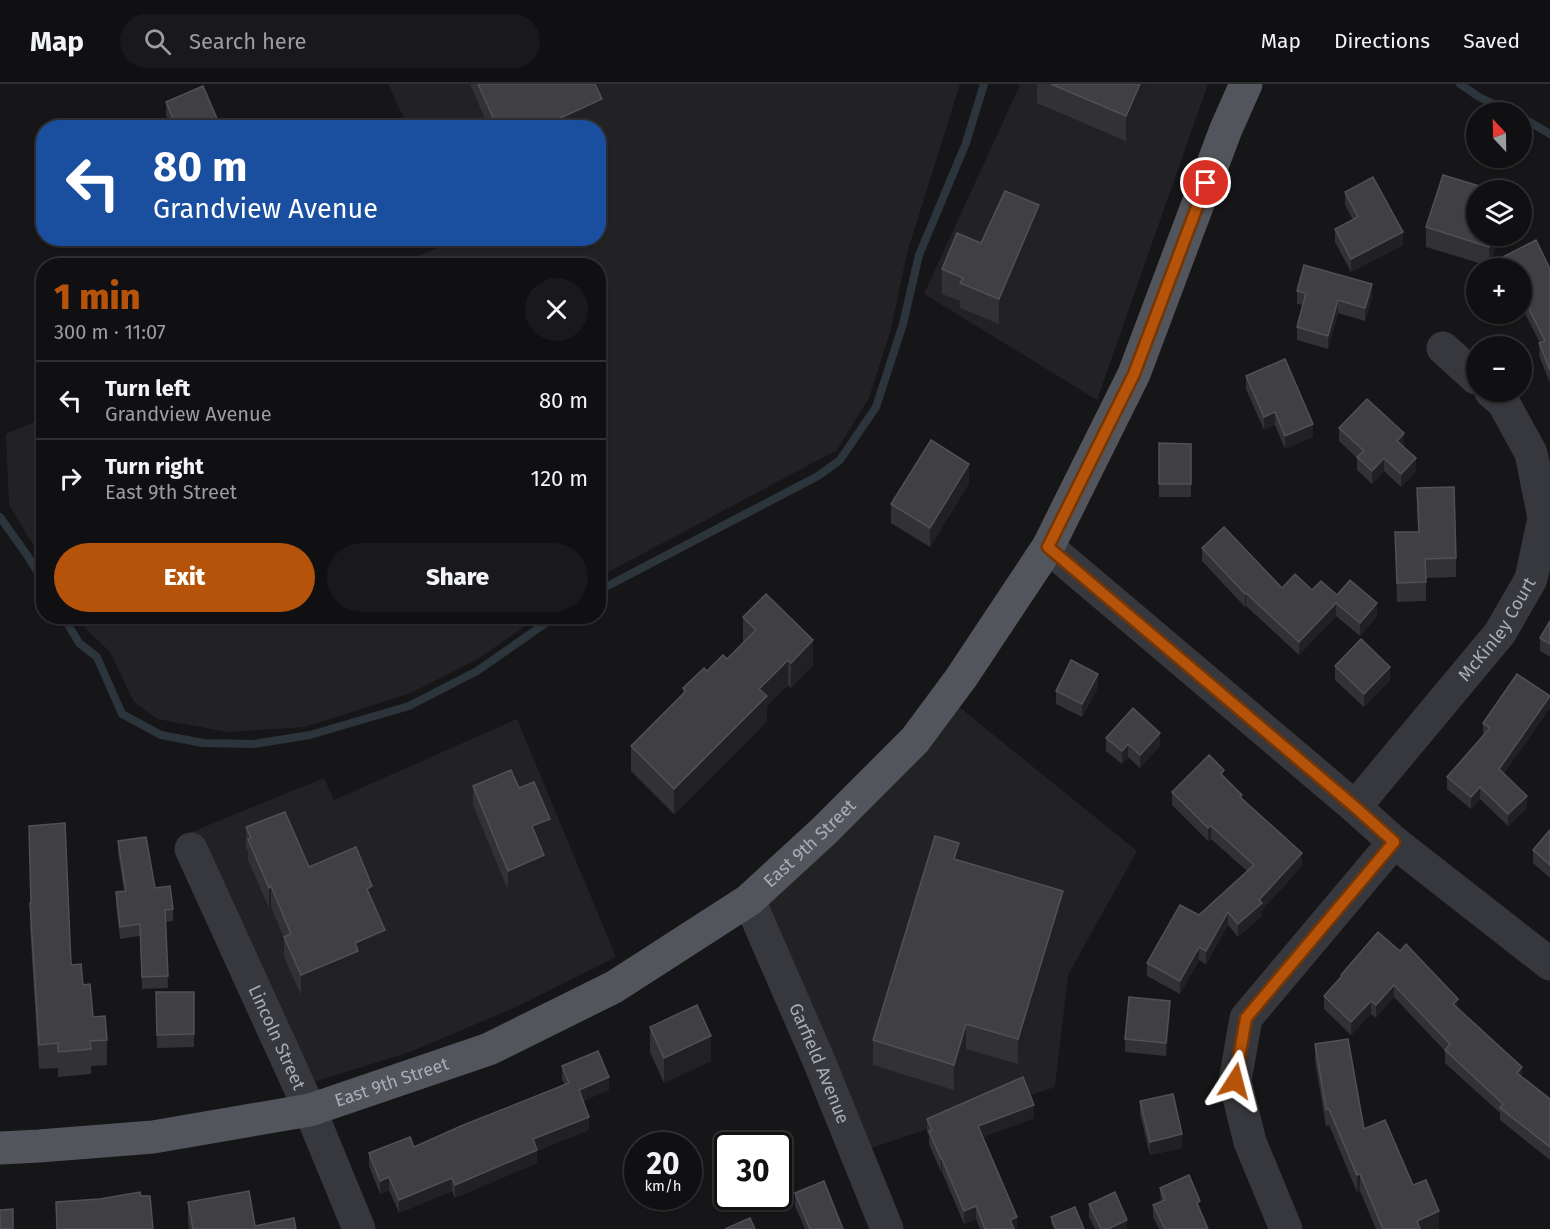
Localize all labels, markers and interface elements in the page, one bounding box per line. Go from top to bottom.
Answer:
search box [120,14,540,68]
text: Map [30,25,84,58]
icon: search [141,25,174,58]
text: Search here [189,28,307,55]
text: Map [1261,28,1301,54]
text: Directions [1334,28,1430,54]
text: Saved [1463,28,1520,54]
north arrow [1466,102,1532,168]
map controls [1466,102,1532,402]
text: 80 m [153,142,247,192]
icon: left [54,144,132,222]
pin [1180,157,1231,208]
icon: arrive [1189,166,1222,199]
button: layers [1466,180,1532,246]
text: Grandview Avenue [153,193,378,225]
button: + [1466,258,1532,324]
text: 1 min [54,275,140,319]
button: close [525,278,588,341]
text: 300 m · 11:07 [54,320,166,344]
button: − [1466,336,1532,402]
text: Turn left [105,375,190,402]
icon: left [54,384,87,417]
text: 80 m [539,387,588,414]
text: Grandview Avenue [105,402,272,426]
text: Turn right [105,453,204,480]
icon: right [54,462,87,495]
text: 120 m [531,465,588,492]
text: East 9th Street [105,480,237,504]
button: Exit [54,543,315,612]
button: Share [327,543,588,612]
street label: McKinley Court [1454,573,1541,686]
street label: East 9th Street [759,794,861,892]
street label: Lincoln Street [243,981,311,1094]
street label: Garfield Avenue [784,1000,854,1127]
position arrow [1203,1049,1267,1113]
street label: East 9th Street [332,1052,452,1112]
speed limit sign: 30 [714,1132,792,1210]
text: 20 [646,1146,680,1182]
text: km/h [644,1177,682,1195]

